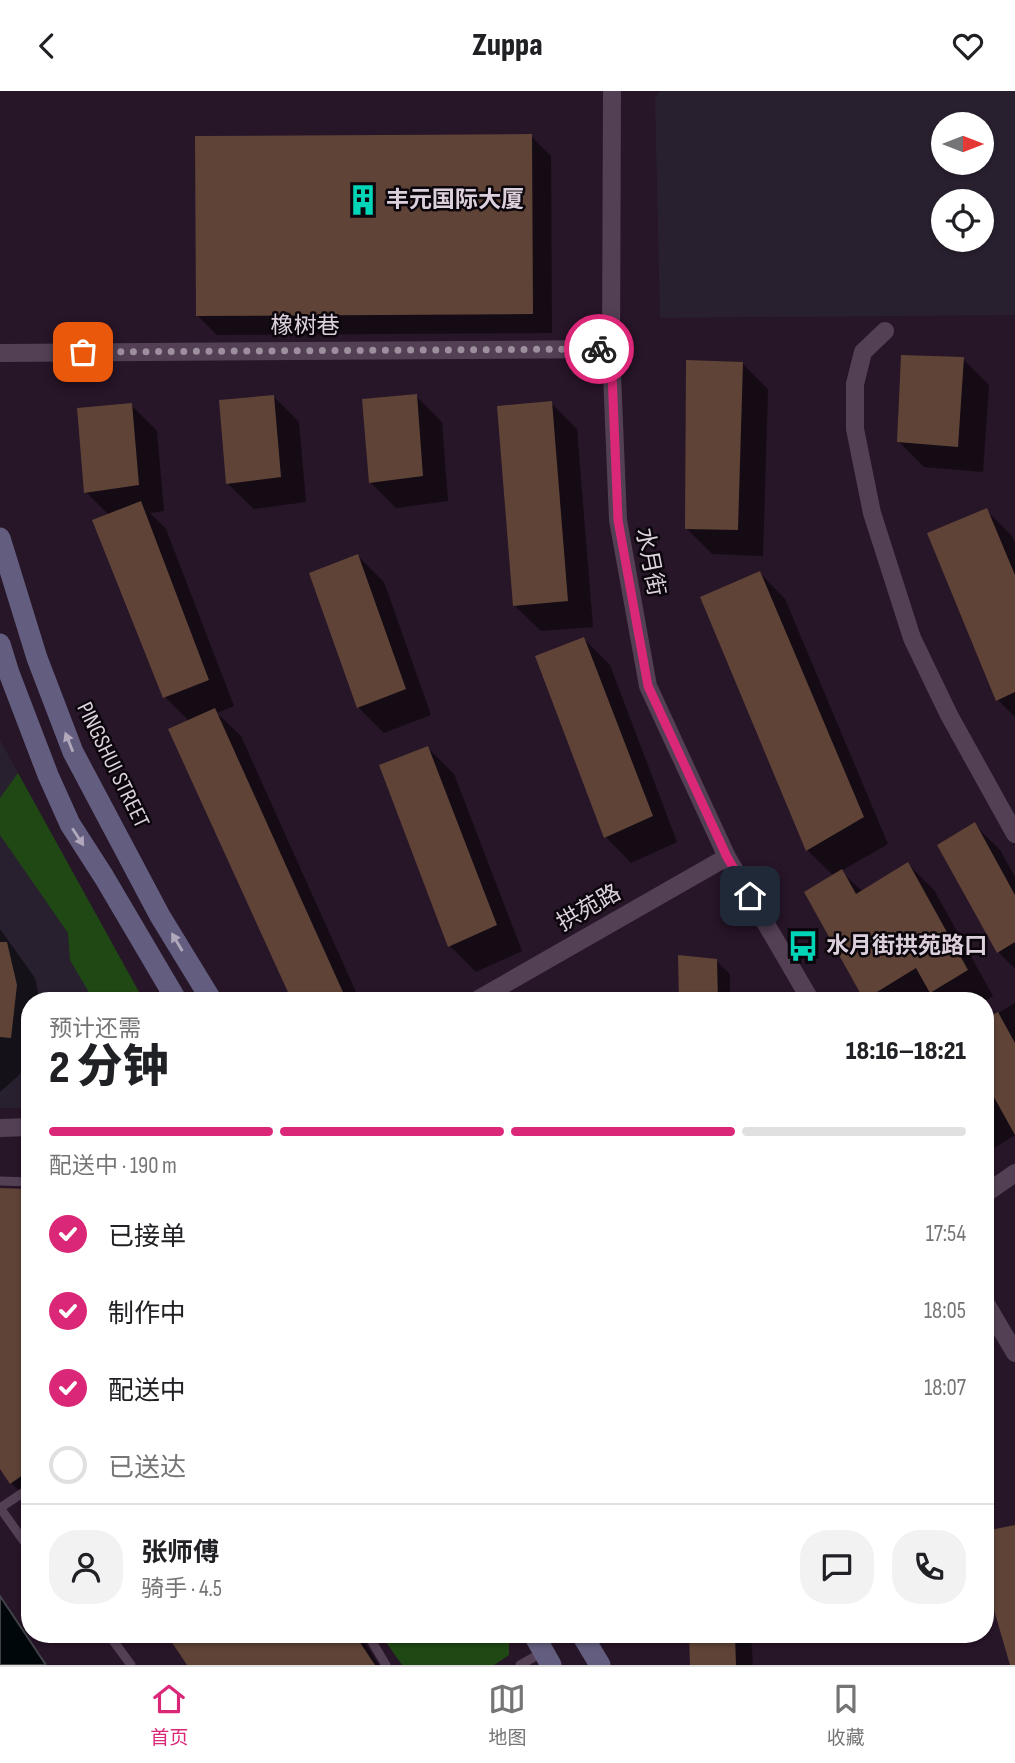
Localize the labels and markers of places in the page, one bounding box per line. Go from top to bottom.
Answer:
building icon: 丰元国际大厦 [346,183,380,217]
place label: 丰元国际大厦 [386,186,524,214]
pin [53,322,113,382]
pin [720,866,780,926]
bus stop icon: 水月街拱苑路口 [786,929,820,963]
place label: 水月街拱苑路口 [826,932,987,960]

